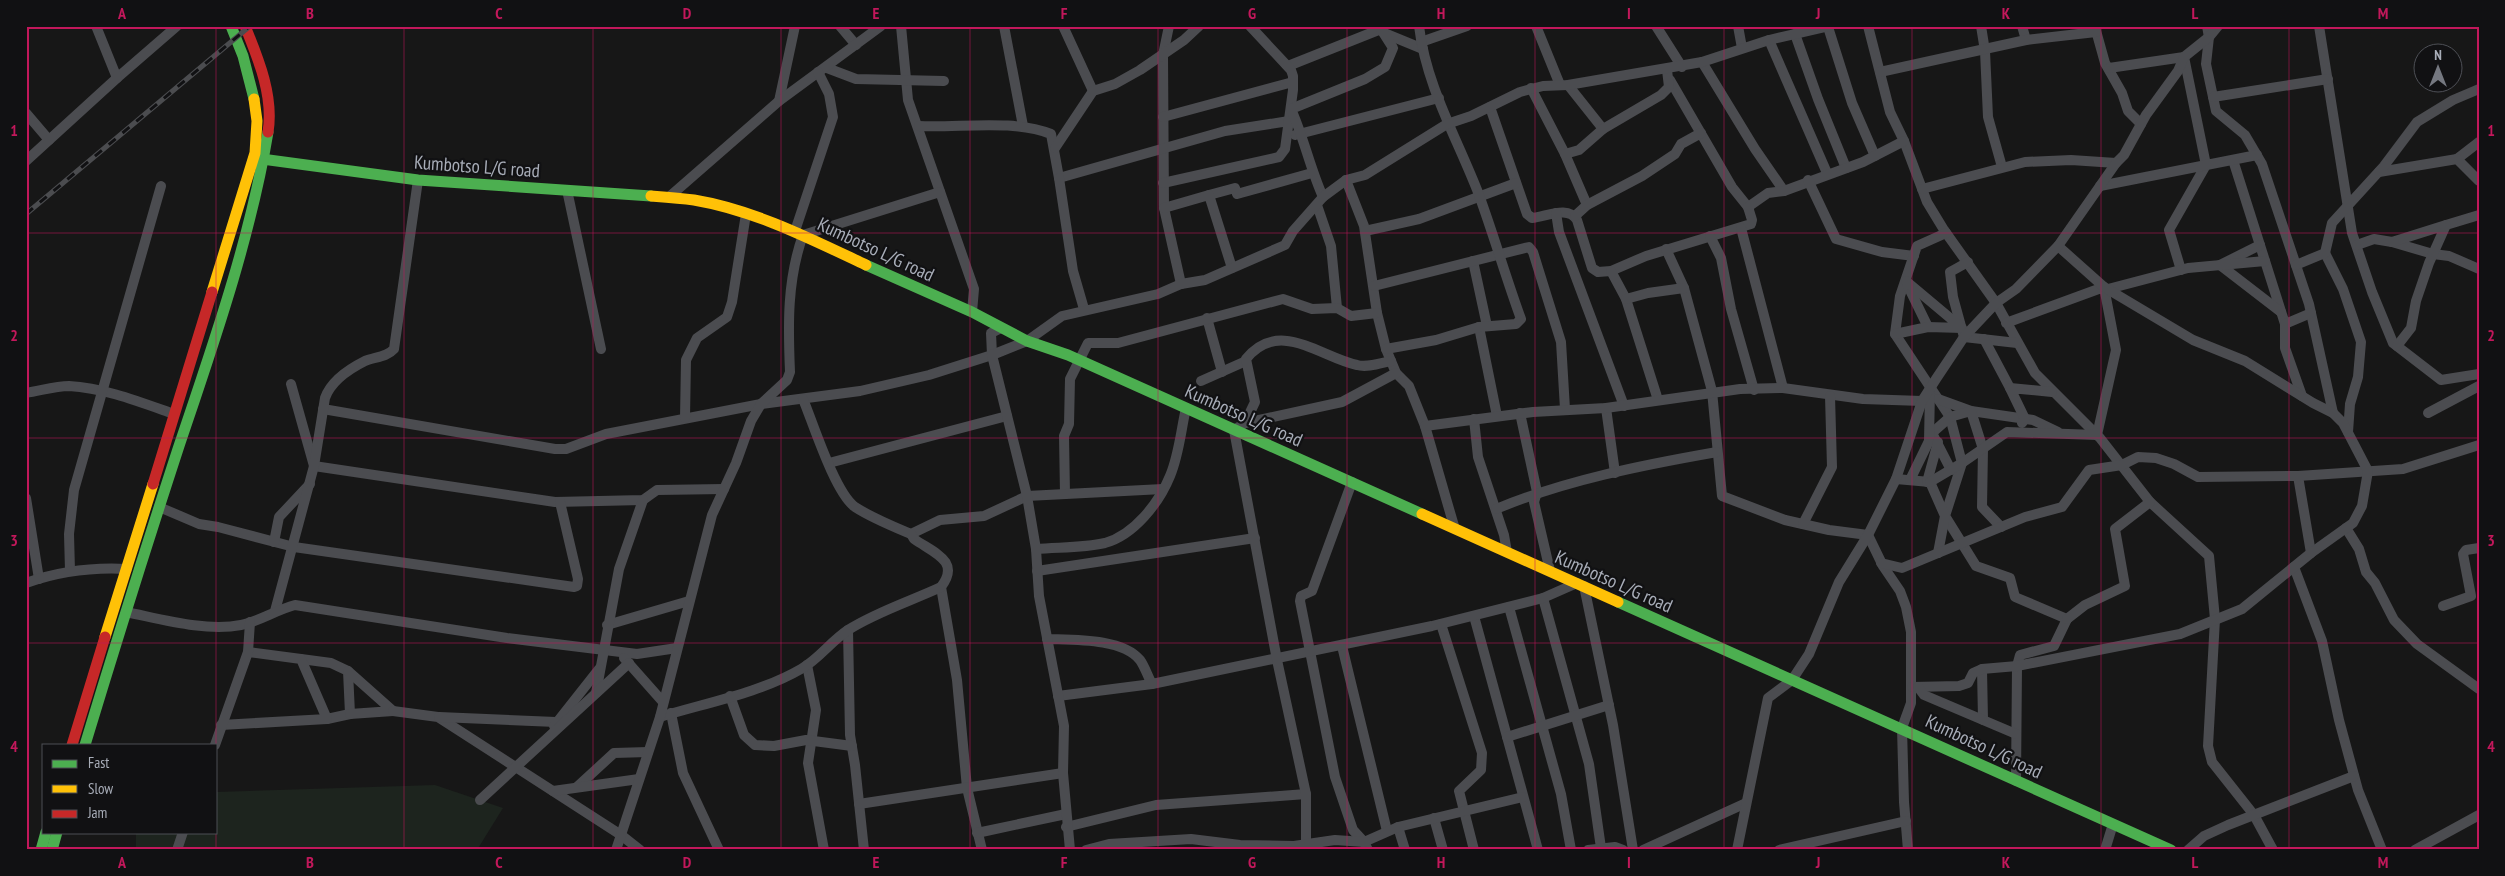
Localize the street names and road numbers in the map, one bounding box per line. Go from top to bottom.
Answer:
street label: Kumbotso L/G road [413,150,541,182]
street label: Kumbotso L/G road [814,211,938,287]
street label: Kumbotso L/G road [1182,378,1306,452]
street label: Kumbotso L/G road [1552,544,1676,618]
street label: Kumbotso L/G road [1922,708,2046,784]

